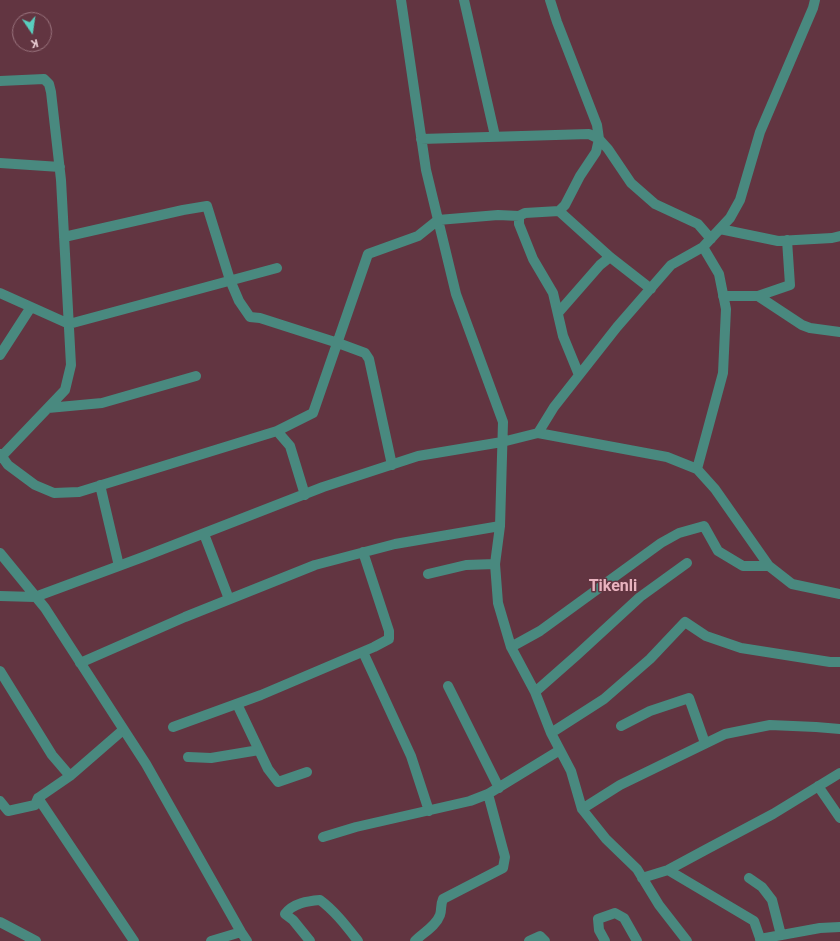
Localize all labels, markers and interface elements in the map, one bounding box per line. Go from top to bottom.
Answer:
north arrow [12,12,52,52]
text: K [30,36,39,50]
district label: Tikenli [589,577,637,597]

